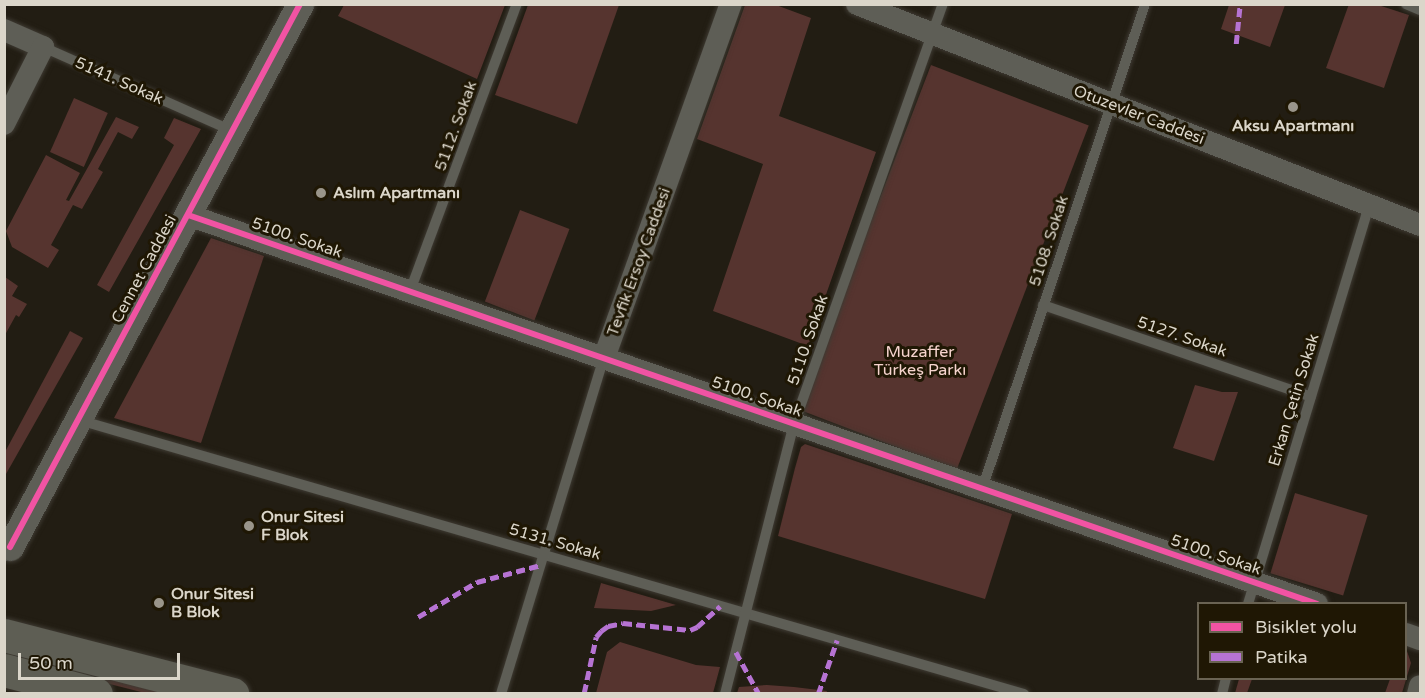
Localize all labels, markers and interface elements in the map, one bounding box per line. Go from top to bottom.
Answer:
street label: 5141. Sokak [72,53,166,109]
street label: 5112. Sokak [431,78,481,174]
street label: Otuzevler Caddesi [1071,81,1207,149]
marker: Aksu Apartmanı [1286,100,1300,114]
place label: Aksu Apartmanı [1232,116,1354,136]
place label: Aslım Apartmanı [333,183,460,203]
street label: Tevfik Ersoy Caddesi [603,185,675,339]
marker: Aslım Apartmanı [314,186,328,200]
street label: 5108. Sokak [1025,193,1073,289]
street label: Cennet Caddesi [107,212,181,326]
street label: 5100. Sokak [249,214,345,262]
street label: 5110. Sokak [784,292,832,388]
street label: 5127. Sokak [1135,313,1229,361]
street label: Erkan Çetin Sokak [1265,331,1323,469]
park label: Muzaffer Türkeş Parkı [874,342,966,380]
street label: 5100. Sokak [709,373,805,421]
place label: Onur Sitesi F Blok [261,507,344,545]
marker: Onur Sitesi F Blok [242,519,256,533]
street label: 5131. Sokak [507,520,603,564]
street label: 5100. Sokak [1168,531,1264,579]
place label: Onur Sitesi B Blok [171,584,254,622]
marker: Onur Sitesi B Blok [152,596,166,610]
legend [1197,602,1407,680]
text: Bisiklet yolu [1255,616,1357,638]
scale bar [21,641,183,679]
text: Patika [1255,646,1308,668]
text: 50 m [29,652,73,674]

